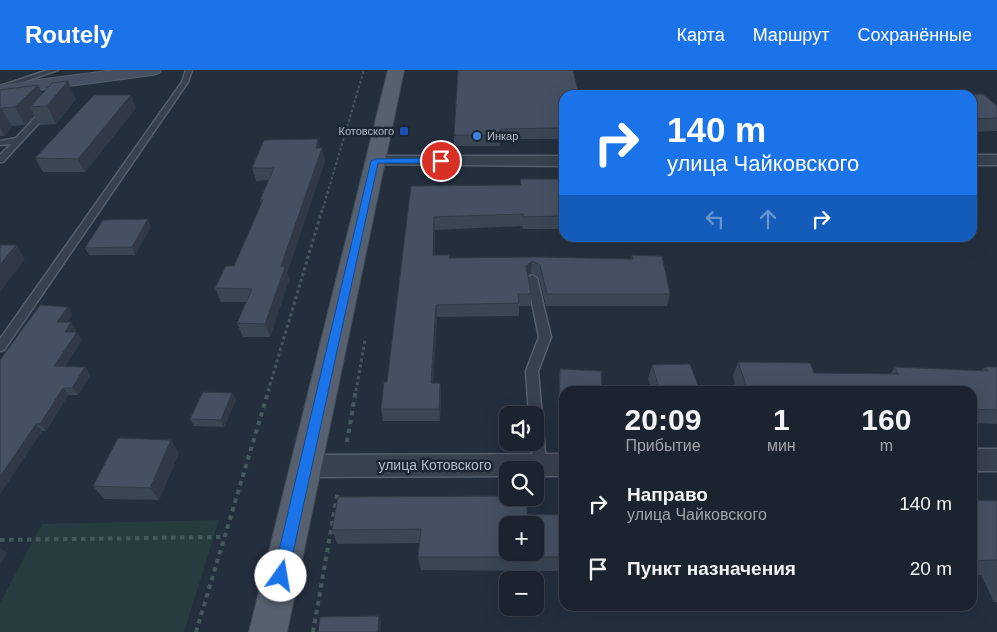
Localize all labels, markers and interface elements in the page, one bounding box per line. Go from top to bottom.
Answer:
text: Routely [25,21,113,48]
text: Карта [677,25,725,45]
text: Маршрут [753,25,829,45]
text: Сохранённые [857,25,972,45]
icon: right [584,110,649,175]
text: 140 m [667,110,766,149]
place label: Котовского [339,125,394,137]
marker: Котовского [398,125,410,137]
marker: Инкар [471,130,483,142]
place label: Инкар [487,130,518,142]
pin [420,140,462,182]
icon: arrive [427,147,455,175]
text: улица Чайковского [667,151,859,176]
icon: left [701,205,729,233]
icon: ahead [754,205,782,233]
icon: right [807,205,835,233]
text: 20:09 [625,403,701,436]
text: 1 [773,403,790,436]
text: 160 [861,403,911,436]
map controls [499,406,544,616]
button: sound [499,406,544,451]
text: Прибытие [625,437,701,454]
text: мин [767,437,796,454]
text: m [880,437,893,454]
street label: улица Котовского [379,457,492,473]
button: search [499,461,544,506]
text: Направо [627,484,708,505]
icon: right [584,490,612,518]
text: 140 m [899,493,952,514]
text: улица Чайковского [627,506,767,523]
button: + [499,516,544,561]
position arrow [254,549,306,601]
icon: arrive [584,555,612,583]
text: Пункт назначения [627,558,796,579]
text: 20 m [910,558,952,579]
button: − [499,571,544,616]

